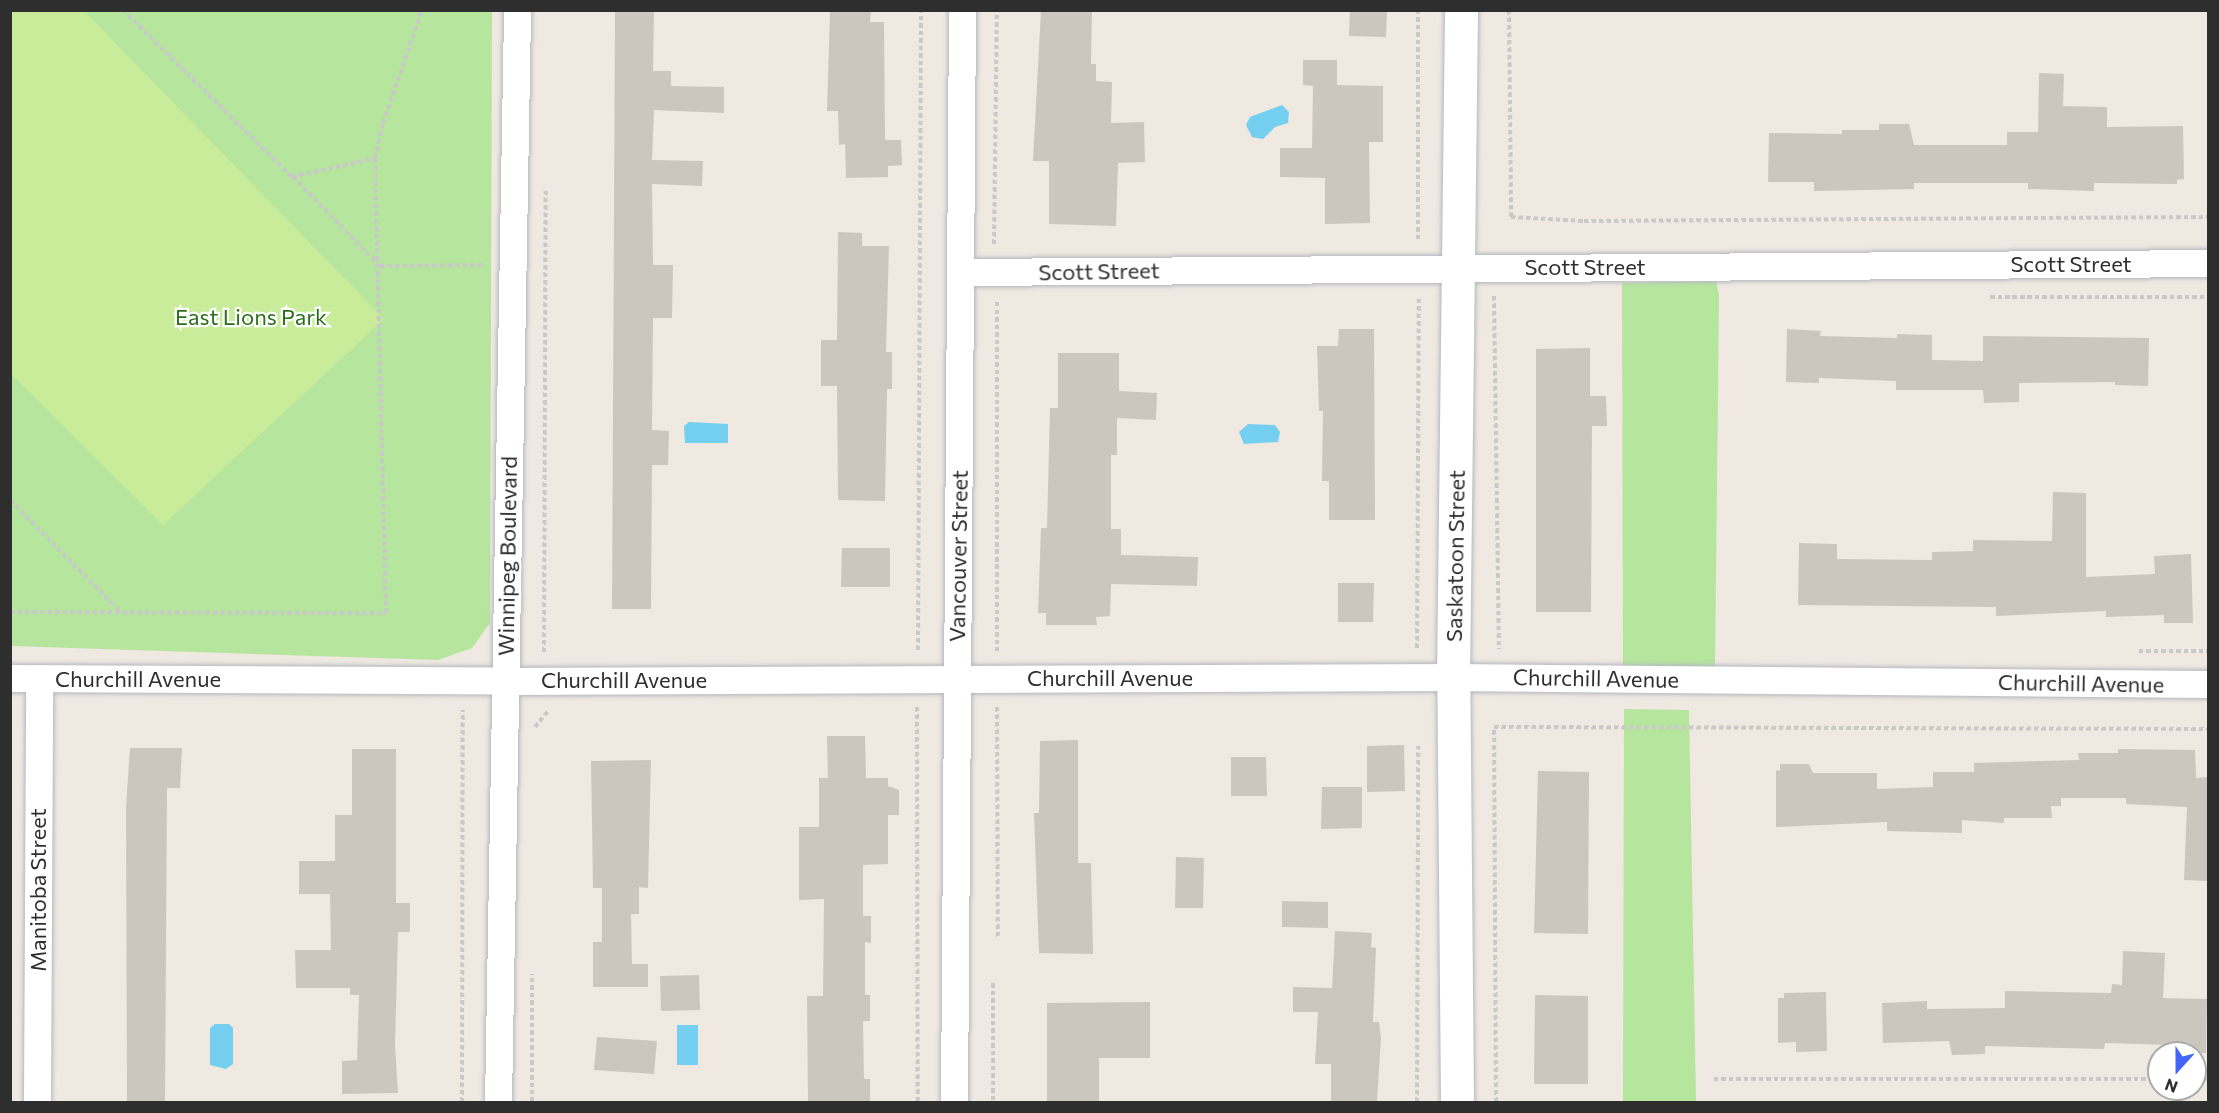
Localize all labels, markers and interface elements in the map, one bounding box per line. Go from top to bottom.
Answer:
street label: Scott Street [2010,251,2132,277]
street label: Scott Street [1524,254,1646,280]
street label: Scott Street [1038,257,1160,285]
park label: East Lions Park [175,304,327,330]
street label: Winnipeg Boulevard [492,456,522,656]
street label: Vancouver Street [943,470,973,642]
street label: Saskatoon Street [1440,470,1470,642]
street label: Churchill Avenue [1513,663,1679,693]
street label: Churchill Avenue [1027,665,1193,691]
street label: Churchill Avenue [55,666,221,692]
street label: Churchill Avenue [541,667,707,693]
street label: Churchill Avenue [1998,668,2164,698]
street label: Manitoba Street [25,808,51,972]
north arrow [2147,1041,2207,1101]
text: N [2162,1075,2180,1097]

